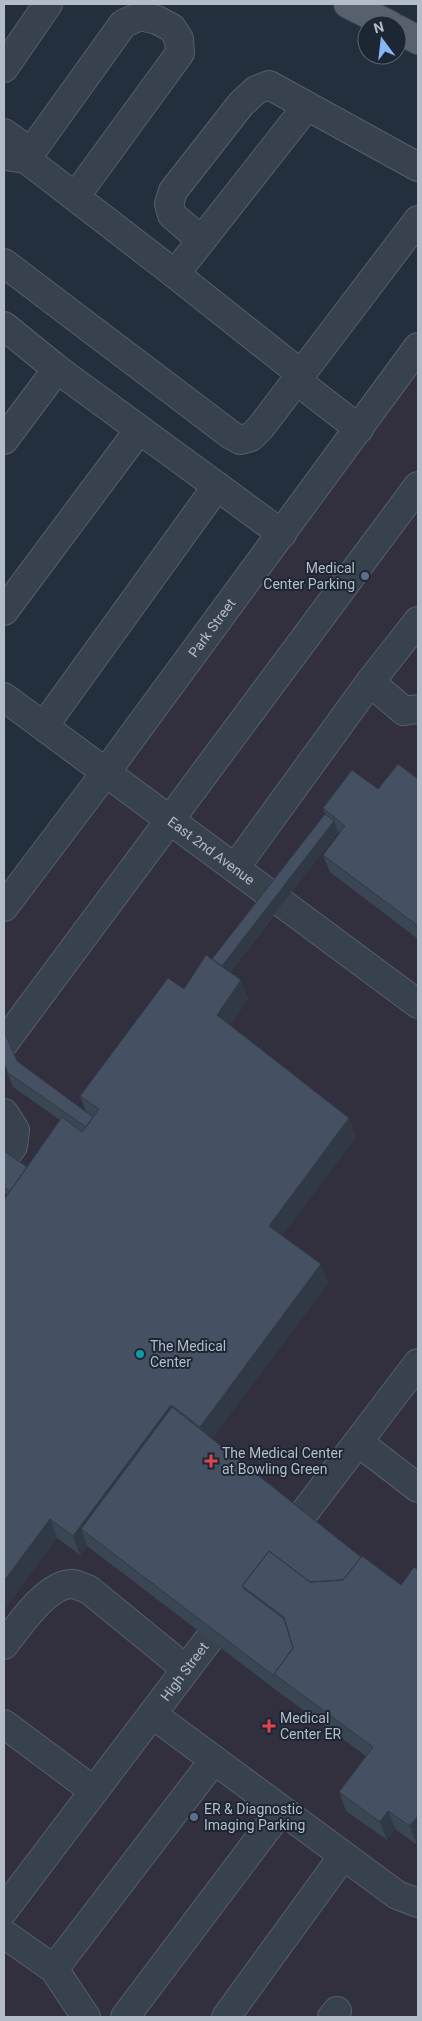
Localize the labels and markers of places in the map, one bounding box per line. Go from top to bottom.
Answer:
place label: Medical Center Parking [263,560,355,592]
marker: Medical Center Parking [359,570,371,582]
place label: The Medical Center [150,1338,226,1370]
marker: The Medical Center [134,1348,146,1360]
place label: The Medical Center at Bowling Green [222,1445,343,1477]
marker: The Medical Center at Bowling Green [204,1454,218,1468]
place label: Medical Center ER [280,1710,341,1742]
marker: Medical Center ER [262,1719,276,1733]
place label: ER & Diagnostic Imaging Parking [204,1801,305,1833]
marker: ER & Diagnostic Imaging Parking [188,1811,200,1823]

